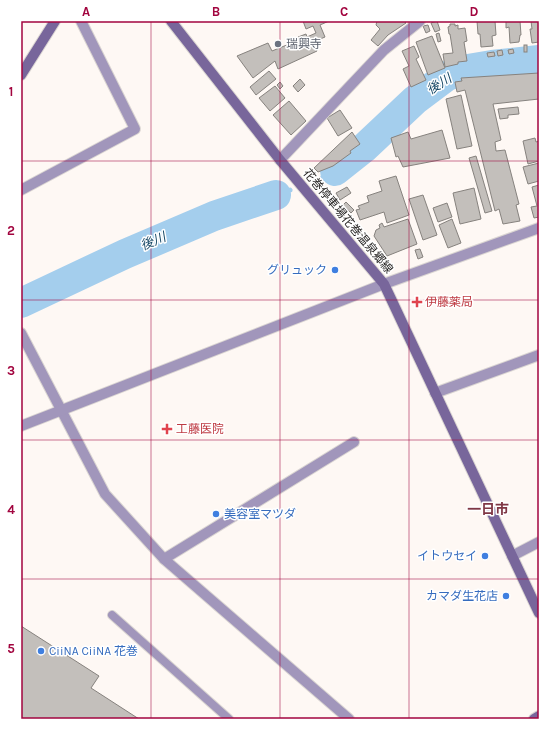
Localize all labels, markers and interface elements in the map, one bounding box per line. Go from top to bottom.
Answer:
text: A [82,4,90,19]
text: B [212,4,220,19]
text: C [340,4,348,19]
text: D [470,4,479,19]
place label: 瑞興寺 [286,37,322,51]
marker: 瑞興寺 [273,39,283,49]
water label: 後川 [424,70,456,97]
text: 1 [9,84,13,99]
street label: 花巻停車場花巻温泉郷線 [300,166,396,276]
text: 2 [7,223,15,238]
water label: 後川 [138,228,170,253]
place label: グリュック [267,263,327,277]
marker: グリュック [330,265,340,275]
place label: 伊藤薬局 [425,295,473,309]
marker: 伊藤薬局 [412,297,422,307]
text: 3 [7,363,15,378]
place label: 工藤医院 [176,422,224,436]
marker: 工藤医院 [161,423,173,435]
district label: 一日市 [467,501,509,518]
text: 4 [7,502,15,517]
place label: 美容室マツダ [224,507,296,521]
marker: 美容室マツダ [211,509,221,519]
place label: イトウセイ [417,549,477,563]
marker: イトウセイ [480,551,490,561]
place label: カマダ生花店 [426,589,498,603]
marker: カマダ生花店 [501,591,511,601]
text: 5 [7,641,15,656]
place label: CiiNA CiiNA 花巻 [49,644,138,658]
marker: CiiNA CiiNA 花巻 [36,646,46,656]

